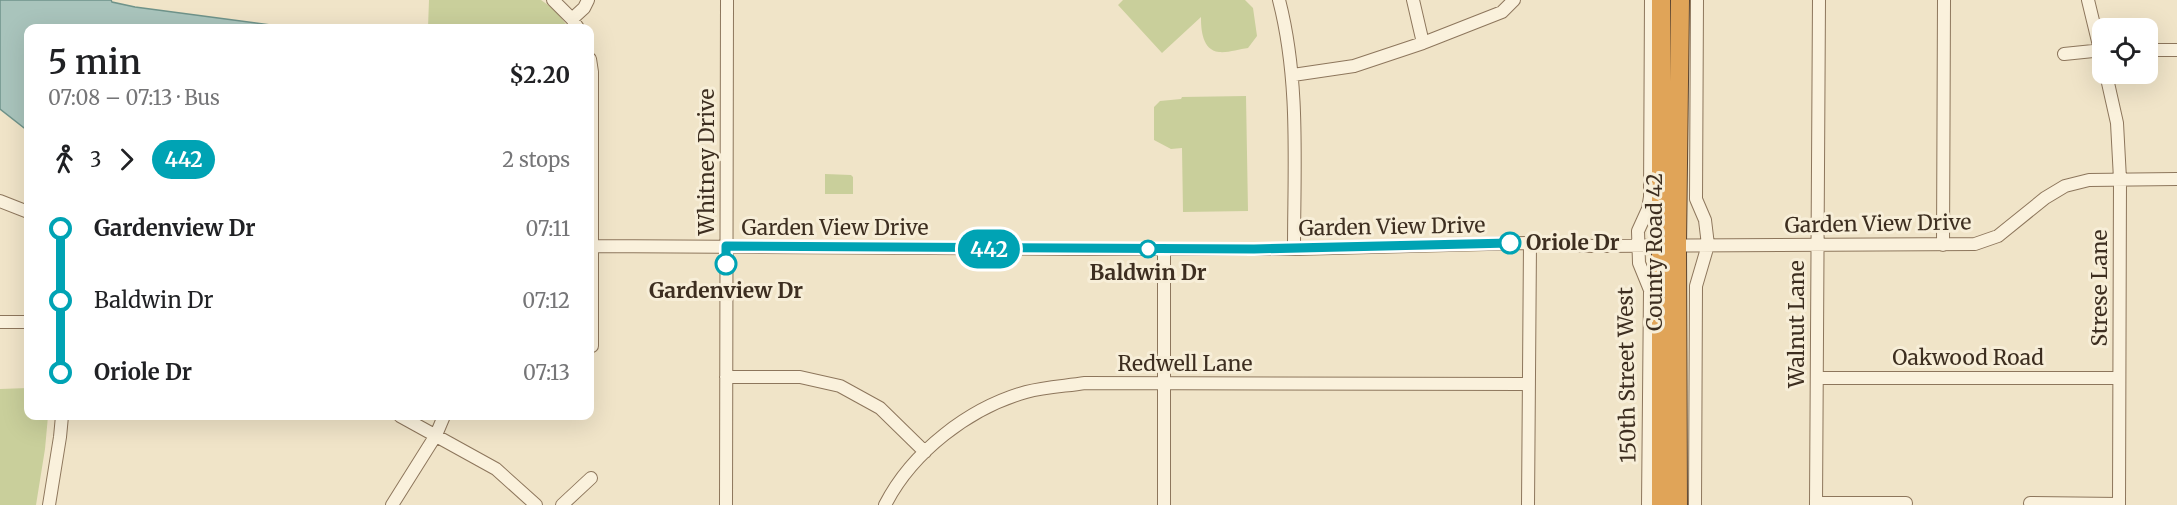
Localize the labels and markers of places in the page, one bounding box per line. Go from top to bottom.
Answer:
place label: Oriole Dr [1526,229,1620,256]
marker: Oriole Dr [1499,232,1521,254]
marker: Baldwin Dr [1139,240,1157,258]
marker: Gardenview Dr [715,253,737,275]
place label: Baldwin Dr [1090,259,1207,286]
place label: Gardenview Dr [649,277,803,304]

